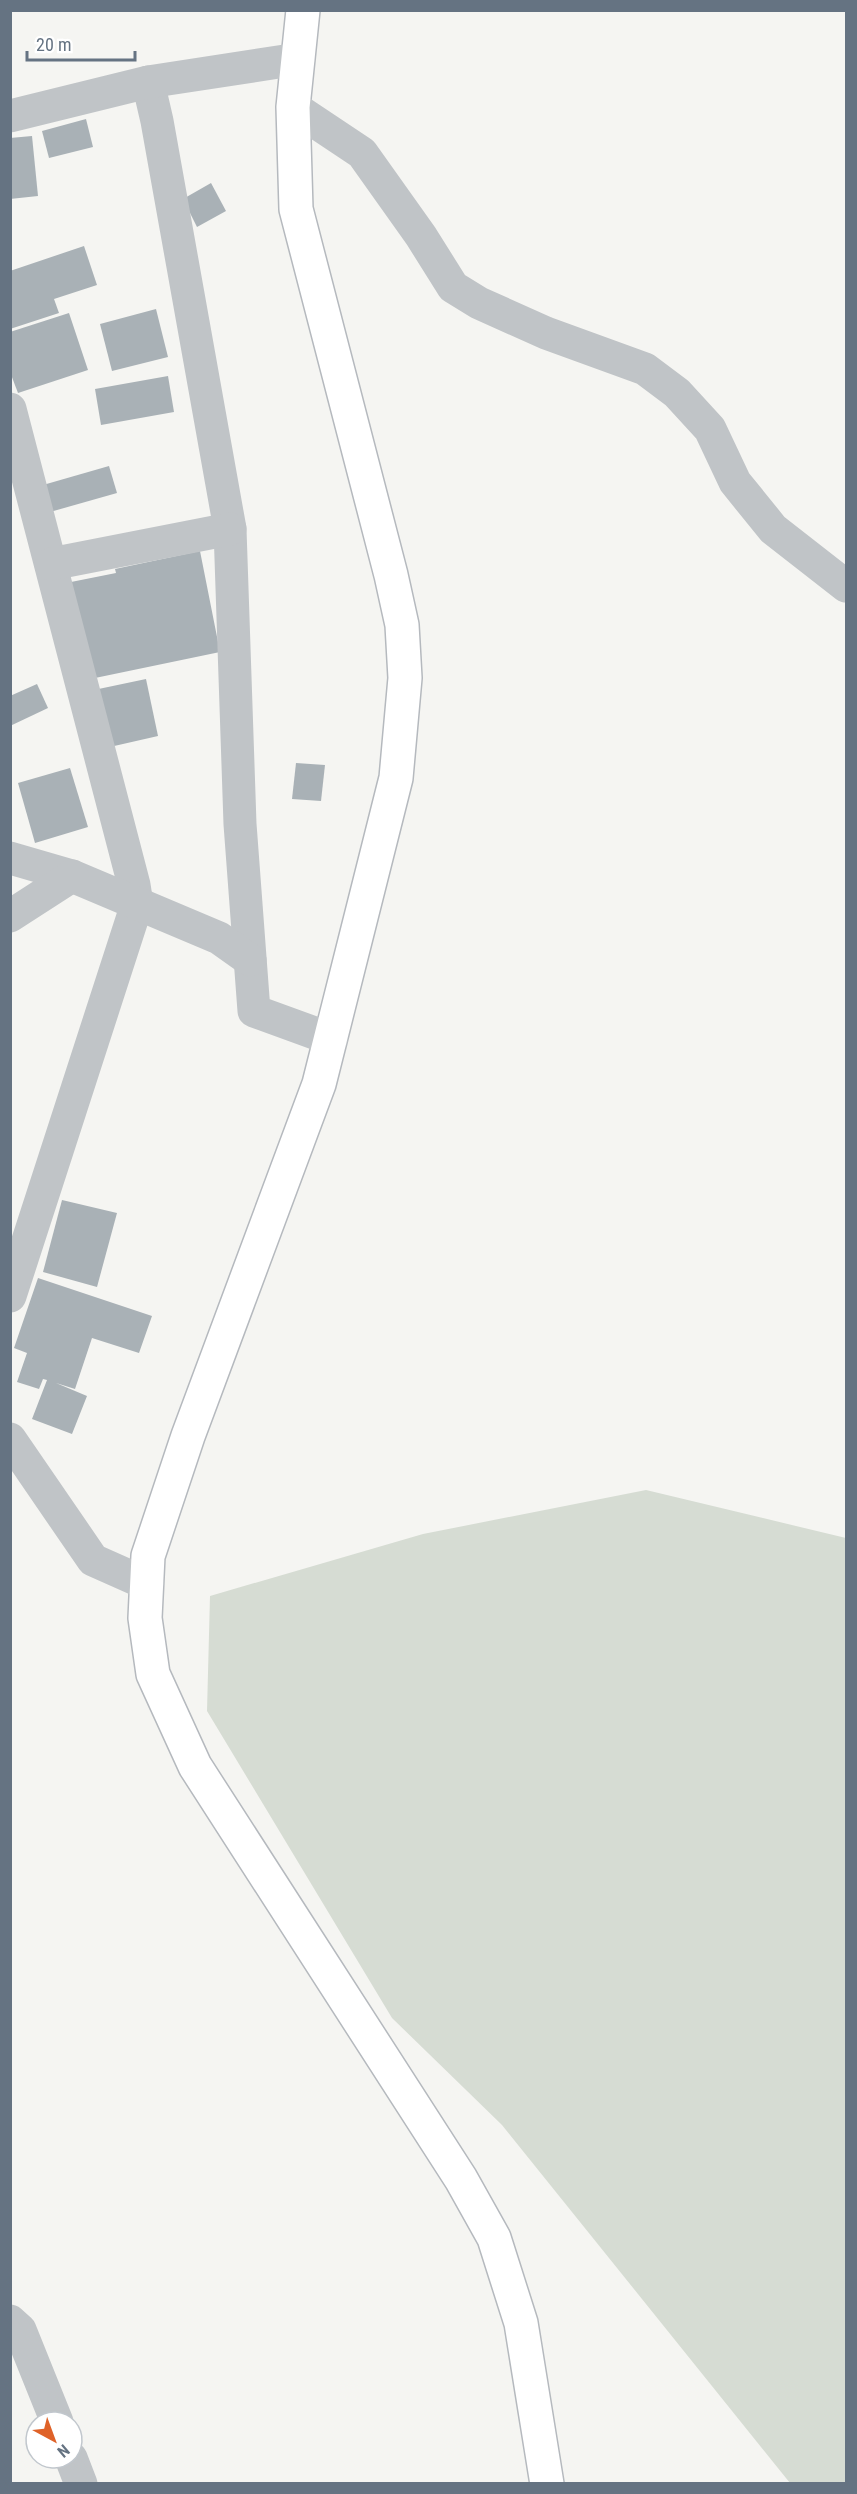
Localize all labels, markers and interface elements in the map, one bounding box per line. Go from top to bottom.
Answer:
scale bar [27,24,135,62]
text: 20 m [36,34,71,55]
north arrow [24,2410,84,2470]
text: N [54,2441,73,2461]

